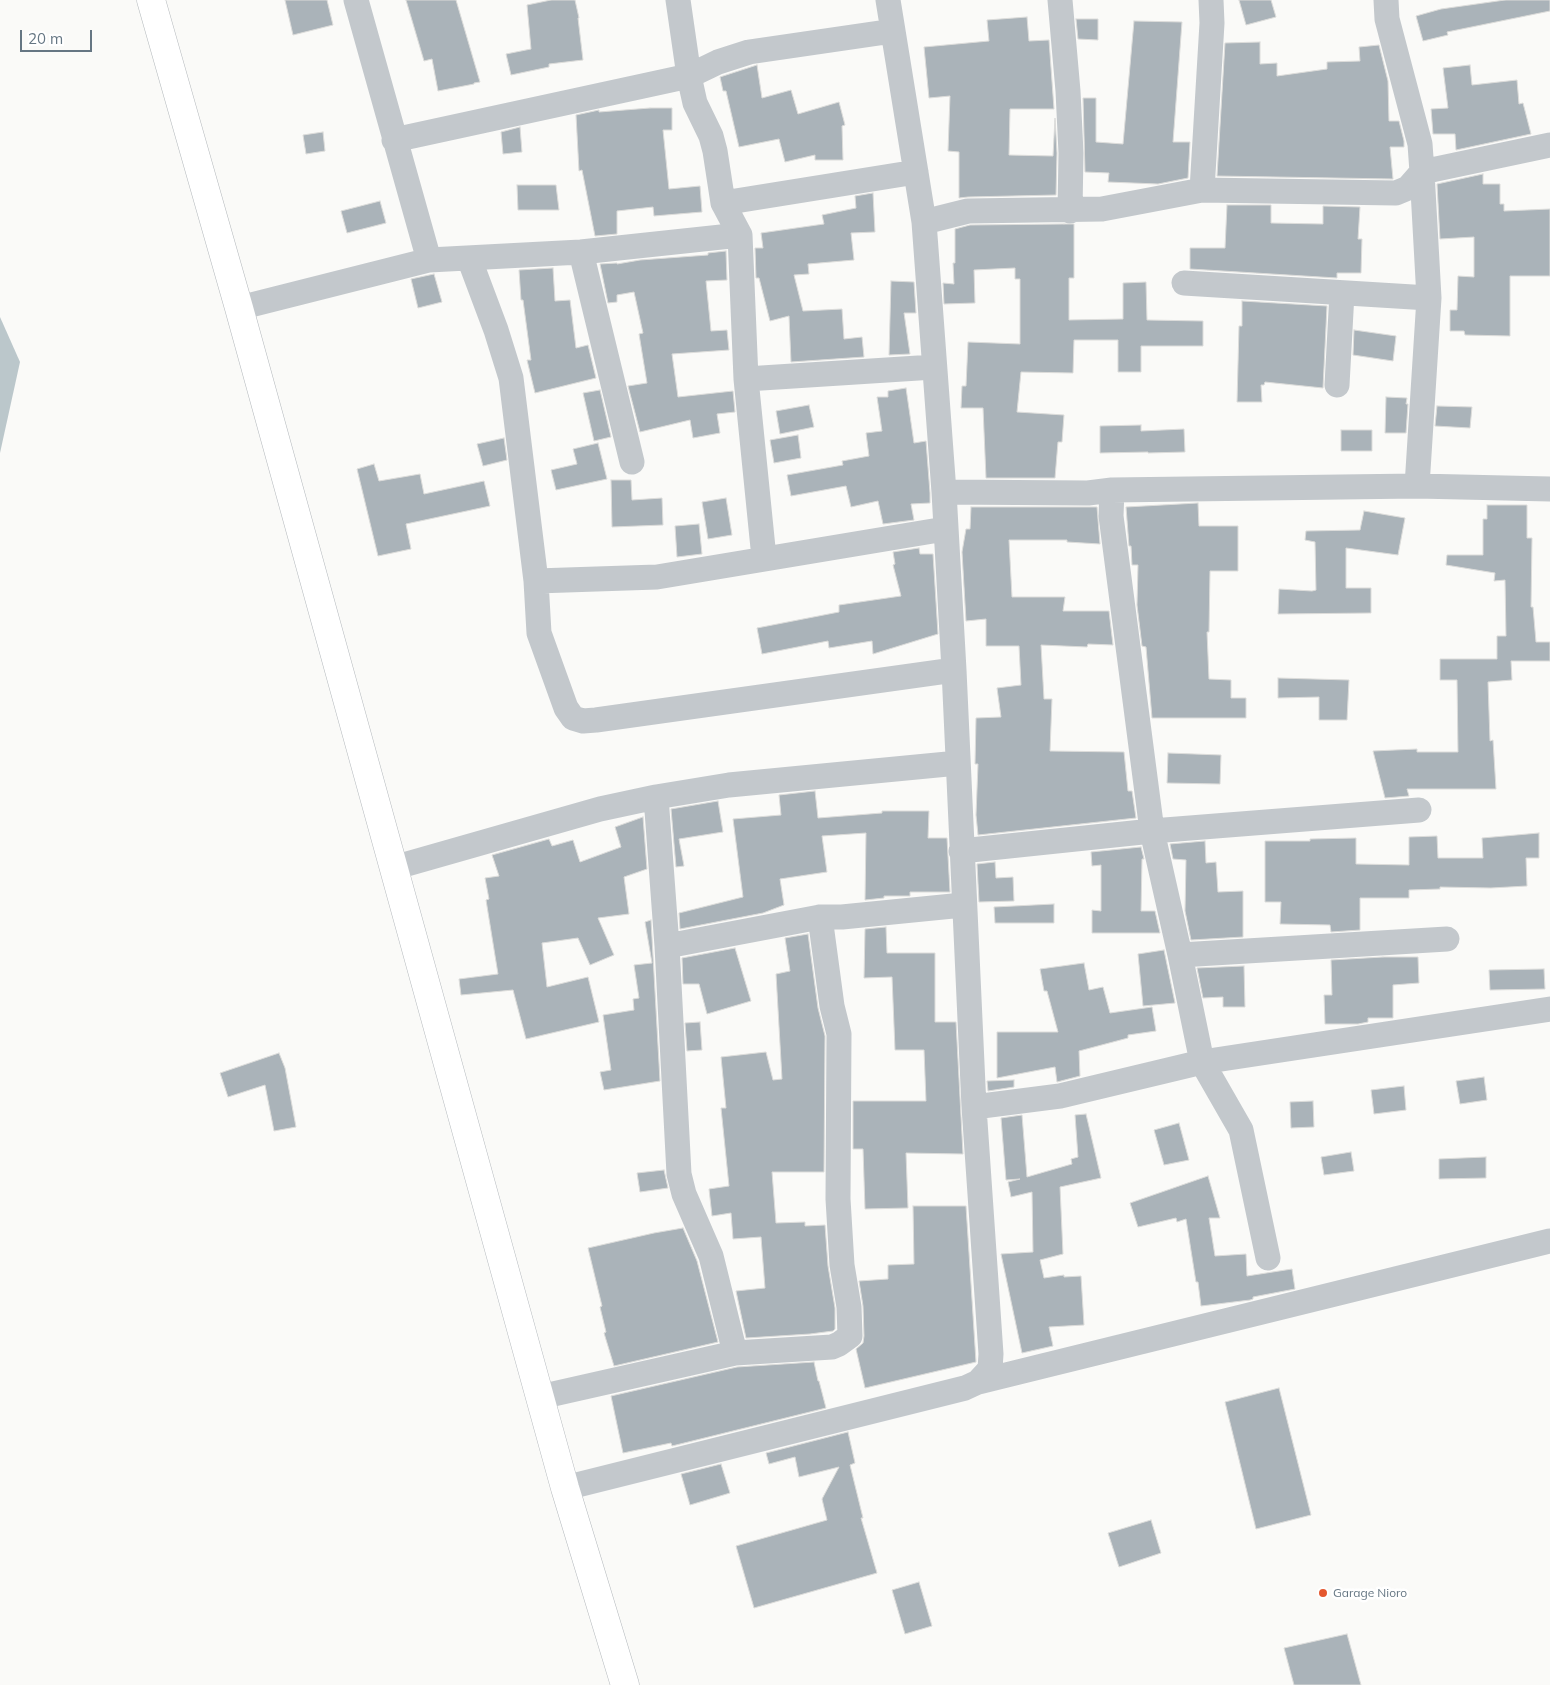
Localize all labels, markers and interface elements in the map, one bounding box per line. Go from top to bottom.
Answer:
scale bar [22,20,95,52]
text: 20 m [28,29,63,48]
place label: Garage Nioro [1333,1586,1407,1600]
marker: Garage Nioro [1317,1587,1329,1599]

